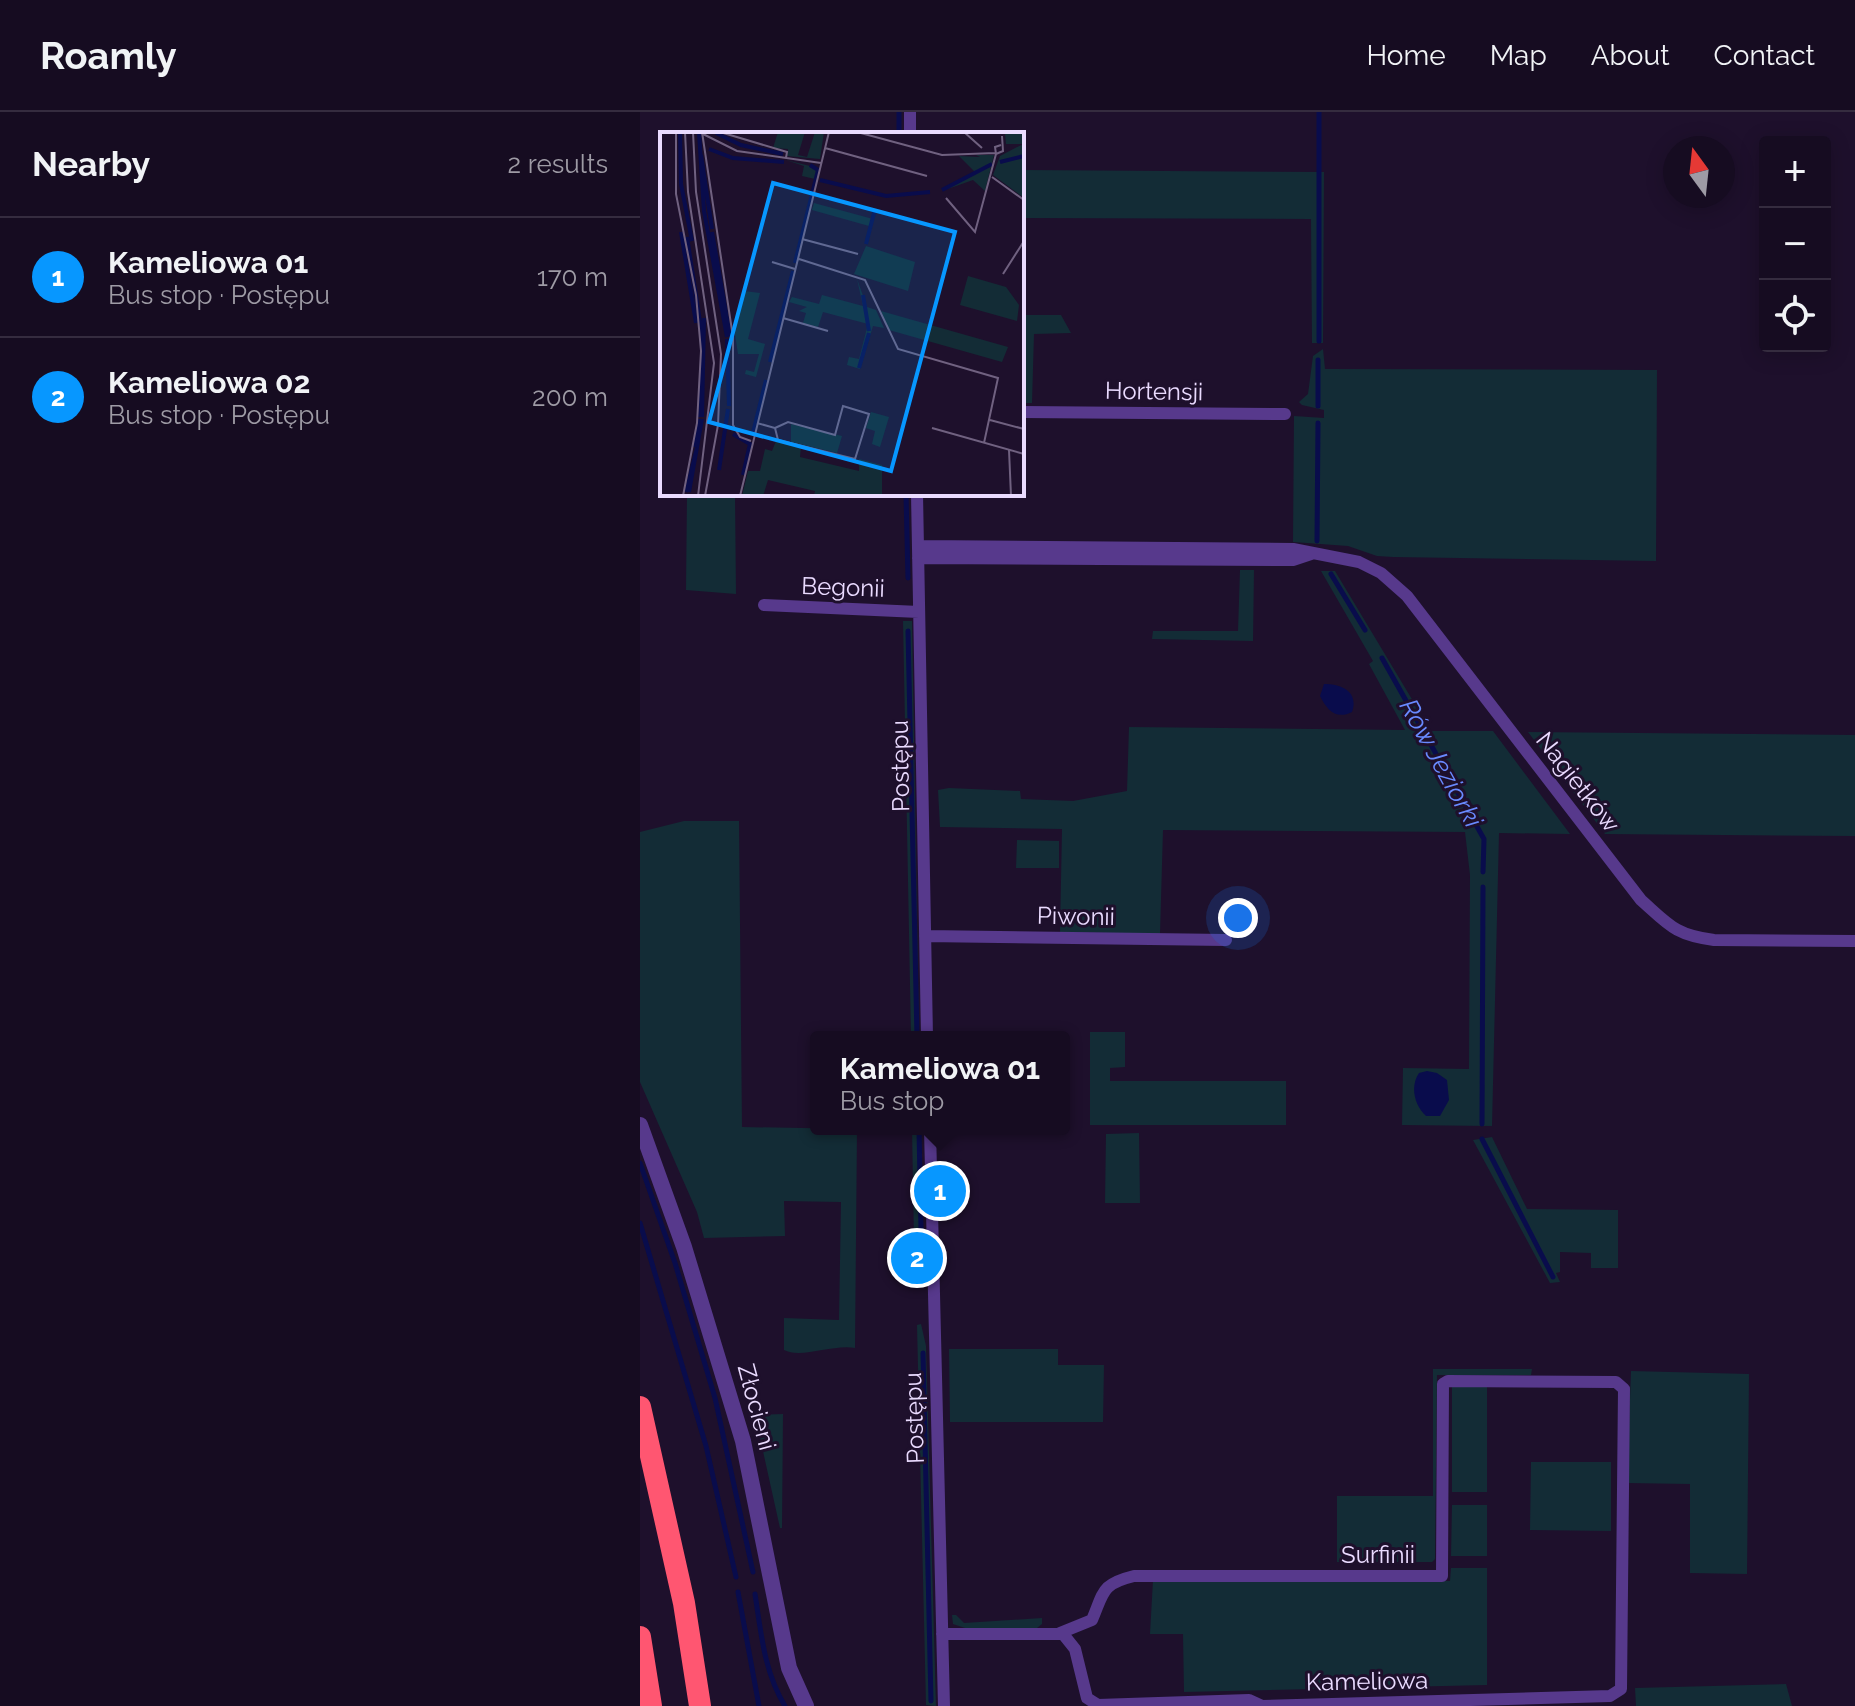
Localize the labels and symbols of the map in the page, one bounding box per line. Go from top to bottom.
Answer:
inset map [660,132,1024,496]
north arrow [1663,136,1735,208]
street label: Hortensji [1105,376,1203,406]
street label: Begonii [801,571,885,603]
water label: Rów Jeziorki [1393,694,1489,834]
street label: Postępu [885,720,915,812]
street label: Nagietków [1530,726,1626,838]
your location [1218,898,1258,938]
street label: Piwonii [1037,901,1115,931]
pin: 1 [914,1161,966,1221]
pin: 2 [891,1228,943,1288]
street label: Złocieni [732,1361,782,1453]
street label: Postępu [898,1372,930,1464]
street label: Surfinii [1341,1540,1415,1569]
street label: Kameliowa [1305,1665,1429,1697]

